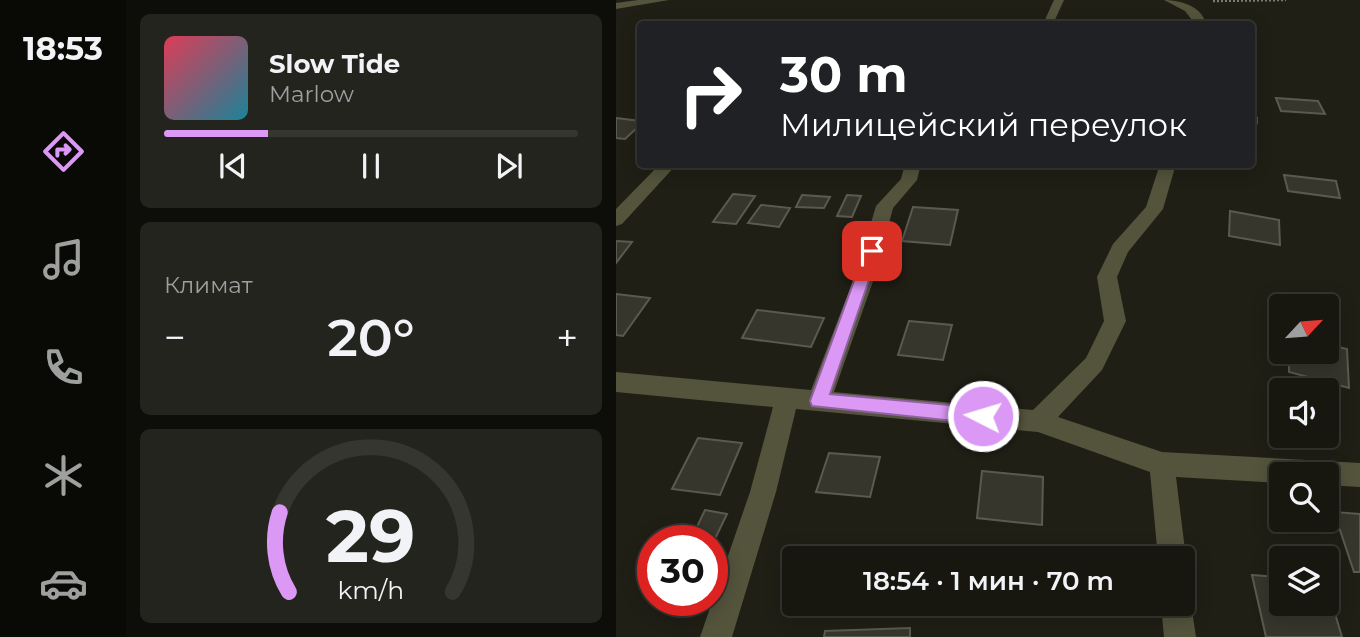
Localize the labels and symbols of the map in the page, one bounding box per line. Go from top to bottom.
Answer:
pin [842,221,902,281]
north arrow [1269,294,1339,364]
position arrow [946,379,1020,453]
speed limit sign: 30 [637,525,728,616]

